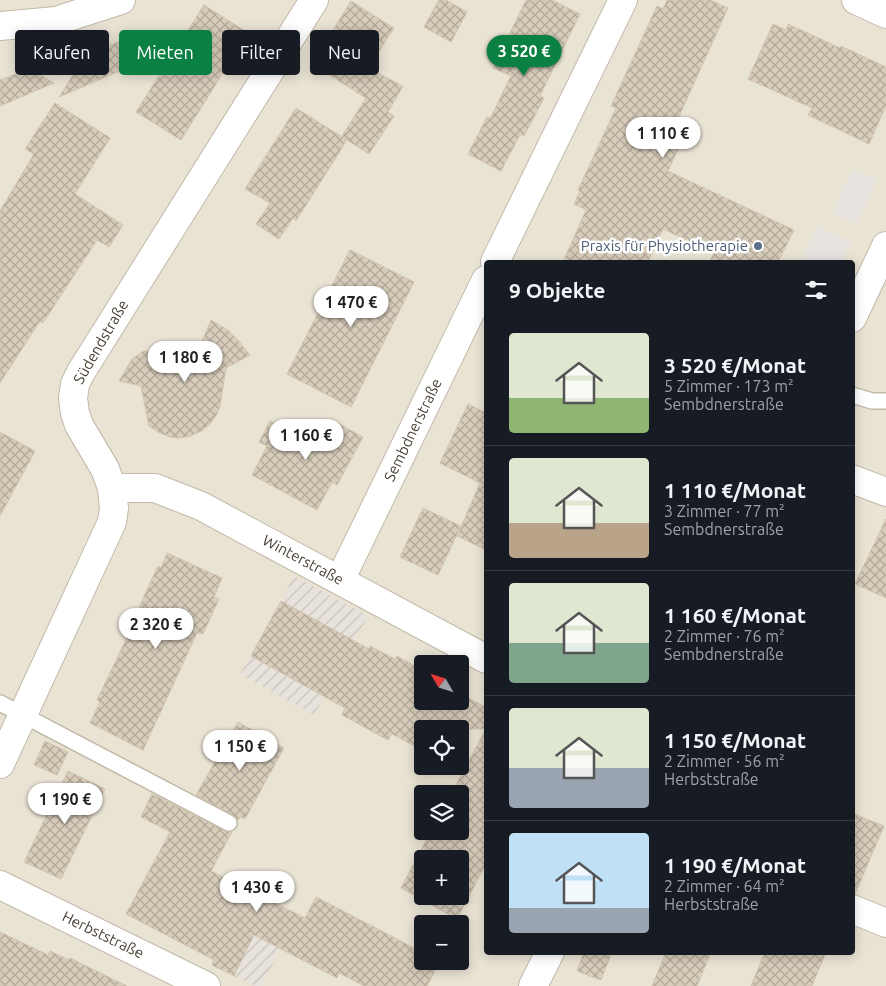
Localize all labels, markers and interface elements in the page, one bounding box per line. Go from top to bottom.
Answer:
chip: Kaufen [15,30,109,75]
chip: Mieten [119,30,212,75]
chip: Filter [222,30,300,75]
chip: Neu [310,30,379,75]
pin: 3 520 € [478,34,570,77]
text: 3 520 € [498,42,550,60]
pin: 1 110 € [617,116,709,159]
text: 1 110 € [637,124,689,142]
place label: Praxis für Physiotherapie [581,237,748,254]
marker: Praxis für Physiotherapie [752,240,764,252]
icon: filters [802,276,830,304]
text: 9 Objekte [509,278,605,302]
pin: 1 470 € [305,286,397,328]
text: 1 470 € [325,293,377,311]
street label: Südendstraße [70,297,131,387]
pin: 1 180 € [139,340,231,383]
text: 1 180 € [159,348,211,366]
icon: home [549,353,609,413]
text: 3 520 €/Monat [664,353,806,377]
street label: Sembdnerstraße [380,376,445,484]
text: 5 Zimmer · 173 m² [664,377,794,395]
text: Sembdnerstraße [664,395,784,413]
pin: 1 160 € [260,418,352,461]
text: 1 160 € [280,426,332,444]
icon: home [549,478,609,538]
text: 1 110 €/Monat [664,478,806,502]
text: 3 Zimmer · 77 m² [664,502,785,520]
text: Sembdnerstraße [664,520,784,538]
street label: Winterstraße [260,531,347,588]
icon: home [549,603,609,663]
text: 1 160 €/Monat [664,603,806,627]
pin: 2 320 € [110,608,202,650]
text: 2 320 € [130,615,182,633]
text: 2 Zimmer · 76 m² [664,627,785,645]
text: Sembdnerstraße [664,645,784,663]
north arrow [414,655,469,710]
map controls [414,655,469,970]
button: locate [414,720,469,775]
icon: home [549,728,609,788]
text: 1 150 €/Monat [664,728,806,752]
pin: 1 150 € [194,730,286,772]
text: 1 150 € [214,737,266,755]
text: 2 Zimmer · 56 m² [664,752,785,770]
text: Herbststraße [664,770,759,788]
pin: 1 190 € [19,782,111,825]
button: layers [414,785,469,840]
text: 1 190 € [39,790,91,808]
button: + [414,850,469,905]
icon: home [549,853,609,913]
text: 1 190 €/Monat [664,853,806,877]
pin: 1 430 € [211,870,303,913]
text: 2 Zimmer · 64 m² [664,877,785,895]
text: 1 430 € [231,878,283,896]
text: Herbststraße [664,895,759,913]
street label: Herbststraße [60,907,147,962]
button: − [414,915,469,970]

